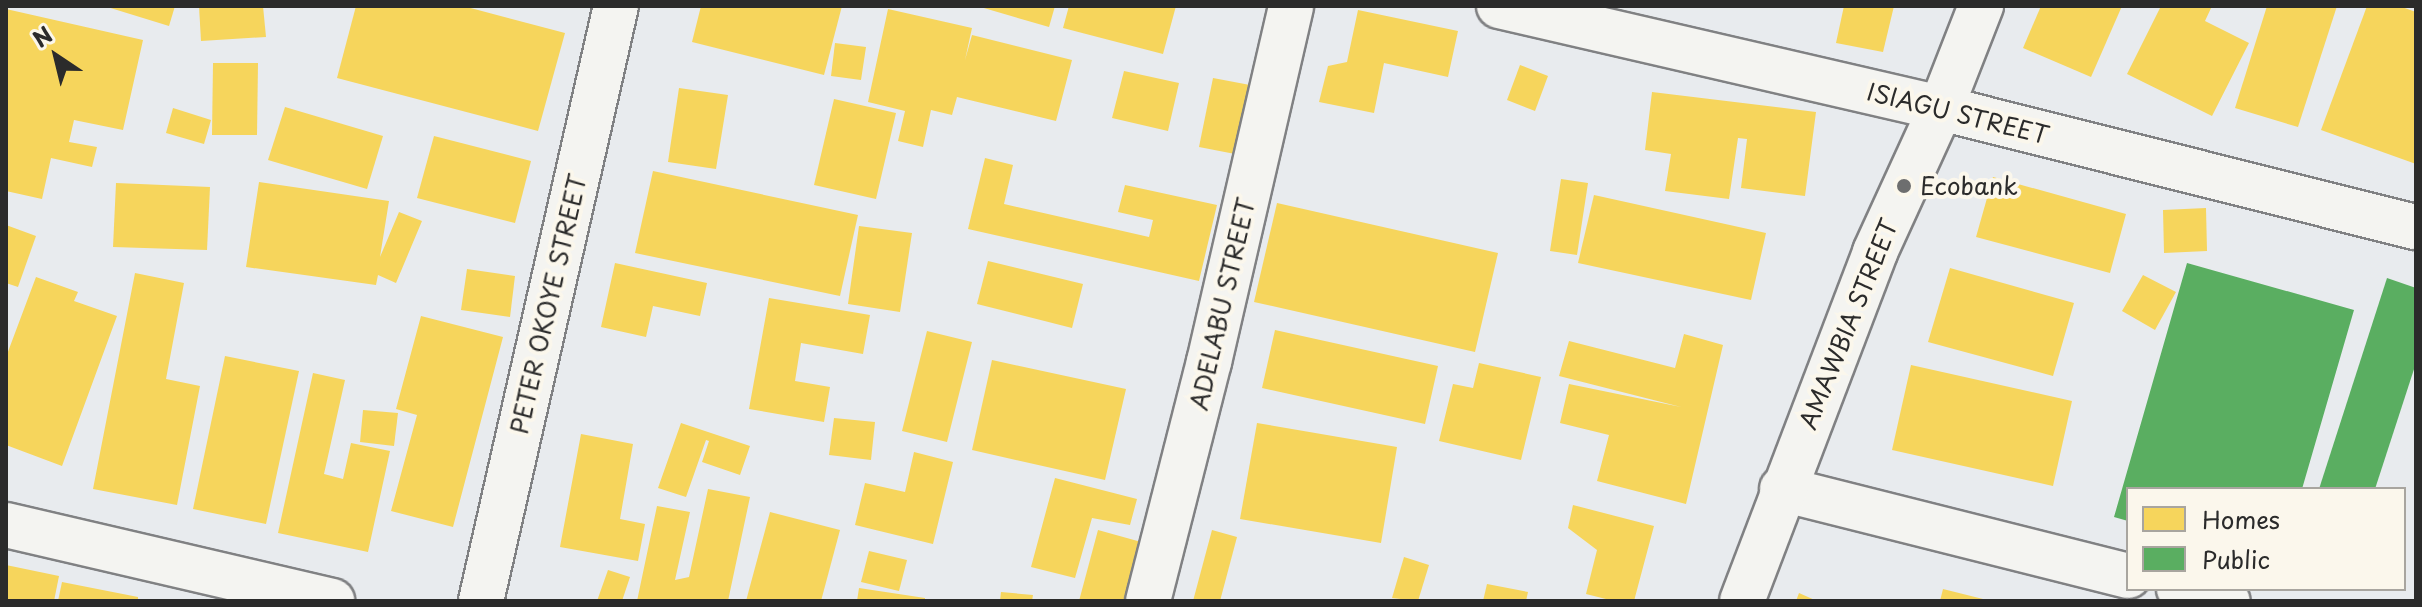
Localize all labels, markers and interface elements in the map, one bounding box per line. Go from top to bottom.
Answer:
north arrow [16,16,96,96]
text: N [25,17,59,54]
street label: ISIAGU STREET [1863,76,2053,150]
street label: PETER OKOYE STREET [503,168,593,440]
place label: Ecobank [1920,172,2018,200]
marker: Ecobank [1895,177,1913,195]
street label: ADELABU STREET [1183,194,1261,414]
street label: AMAWBIA STREET [1792,213,1904,435]
legend [2126,487,2406,591]
text: Homes [2202,501,2280,537]
text: Public [2202,541,2270,577]

